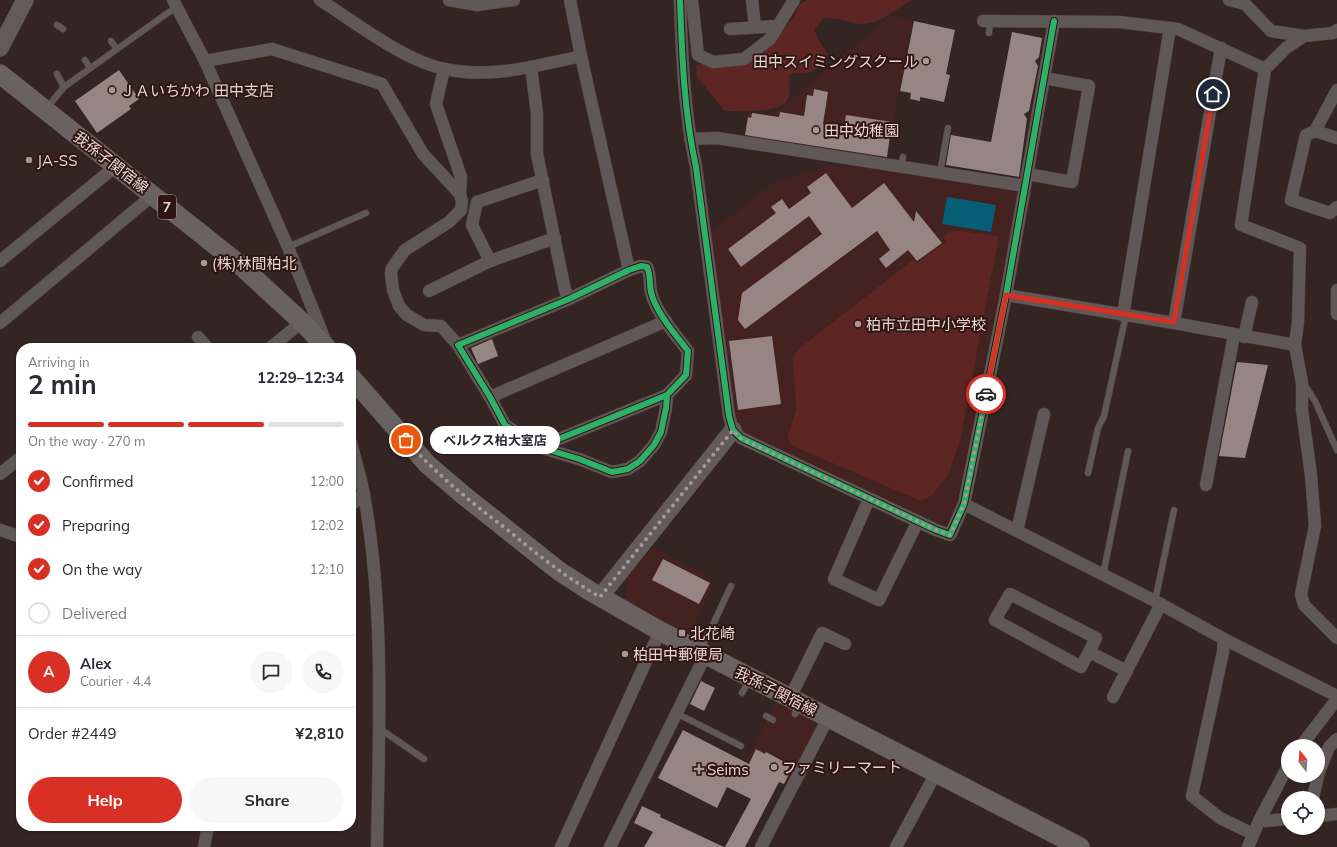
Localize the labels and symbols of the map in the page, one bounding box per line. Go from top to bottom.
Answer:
place label: 田中スイミングスクール [753,52,918,71]
marker: 田中スイミングスクール [921,56,931,66]
pin [1196,77,1230,111]
place label: ＪＡいちかわ 田中支店 [120,81,274,100]
marker: ＪＡいちかわ 田中支店 [107,85,117,95]
place label: 田中幼稚園 [824,121,899,140]
marker: 田中幼稚園 [811,125,821,135]
street label: 我孫子関宿線 [70,127,152,197]
place label: JA-SS [37,151,77,170]
marker: JA-SS [24,155,34,165]
road number: 7 [158,195,176,219]
place label: (株)林間柏北 [212,254,297,273]
marker: (株)林間柏北 [199,258,209,268]
place label: 柏市立田中小学校 [866,315,986,334]
marker: 柏市立田中小学校 [853,319,863,329]
courier [966,374,1006,414]
pin [389,423,423,457]
callout: ベルクス柏大室店 [430,426,560,454]
place label: 北花崎 [690,624,735,643]
marker: 北花崎 [677,628,687,638]
place label: 柏田中郵便局 [633,645,723,664]
marker: 柏田中郵便局 [620,649,630,659]
street label: 我孫子関宿線 [732,662,820,720]
north arrow [1281,739,1325,783]
place label: ファミリーマート [782,758,902,777]
place label: Seims [707,760,749,779]
marker: ファミリーマート [769,762,779,772]
marker: Seims [694,764,704,774]

